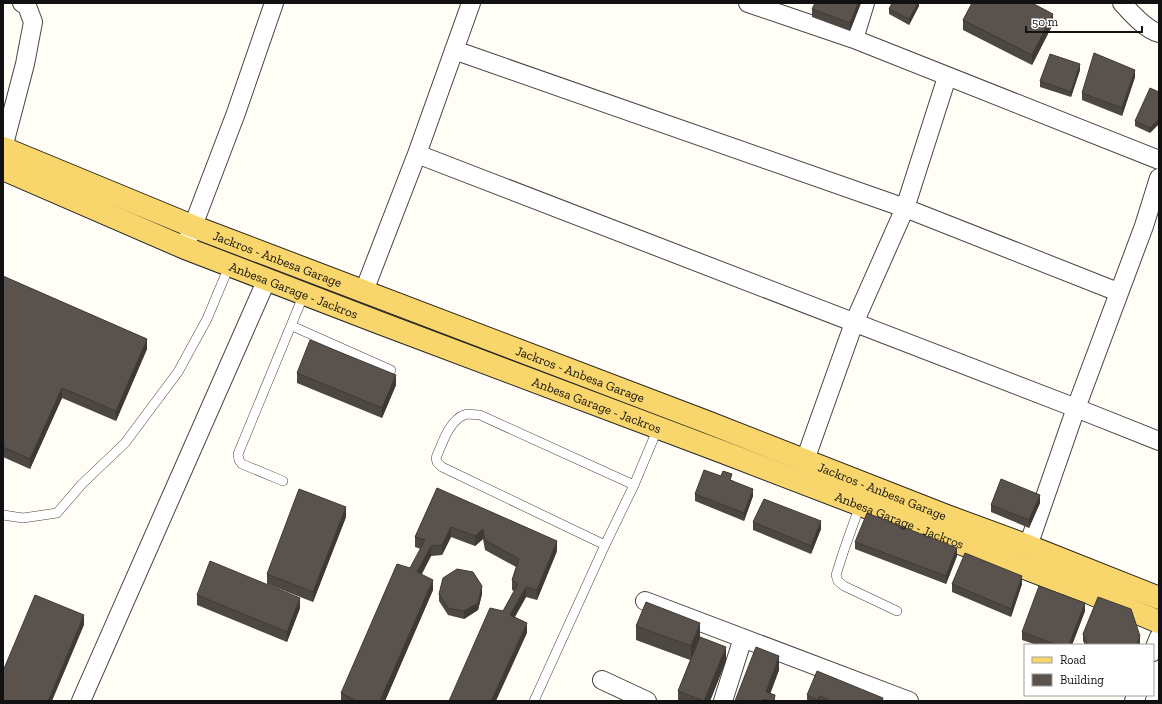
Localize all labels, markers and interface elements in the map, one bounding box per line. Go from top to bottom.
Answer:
scale bar [1026,8,1142,34]
text: 50 m [1032,15,1059,29]
street label: Jackros - Anbesa Garage [211,227,344,290]
street label: Anbesa Garage - Jackros [227,258,361,322]
street label: Jackros - Anbesa Garage [514,342,647,405]
street label: Anbesa Garage - Jackros [530,373,664,436]
street label: Jackros - Anbesa Garage [816,459,949,523]
street label: Anbesa Garage - Jackros [833,488,966,552]
legend [1024,644,1154,696]
text: Road [1060,653,1086,667]
text: Building [1060,673,1104,687]

